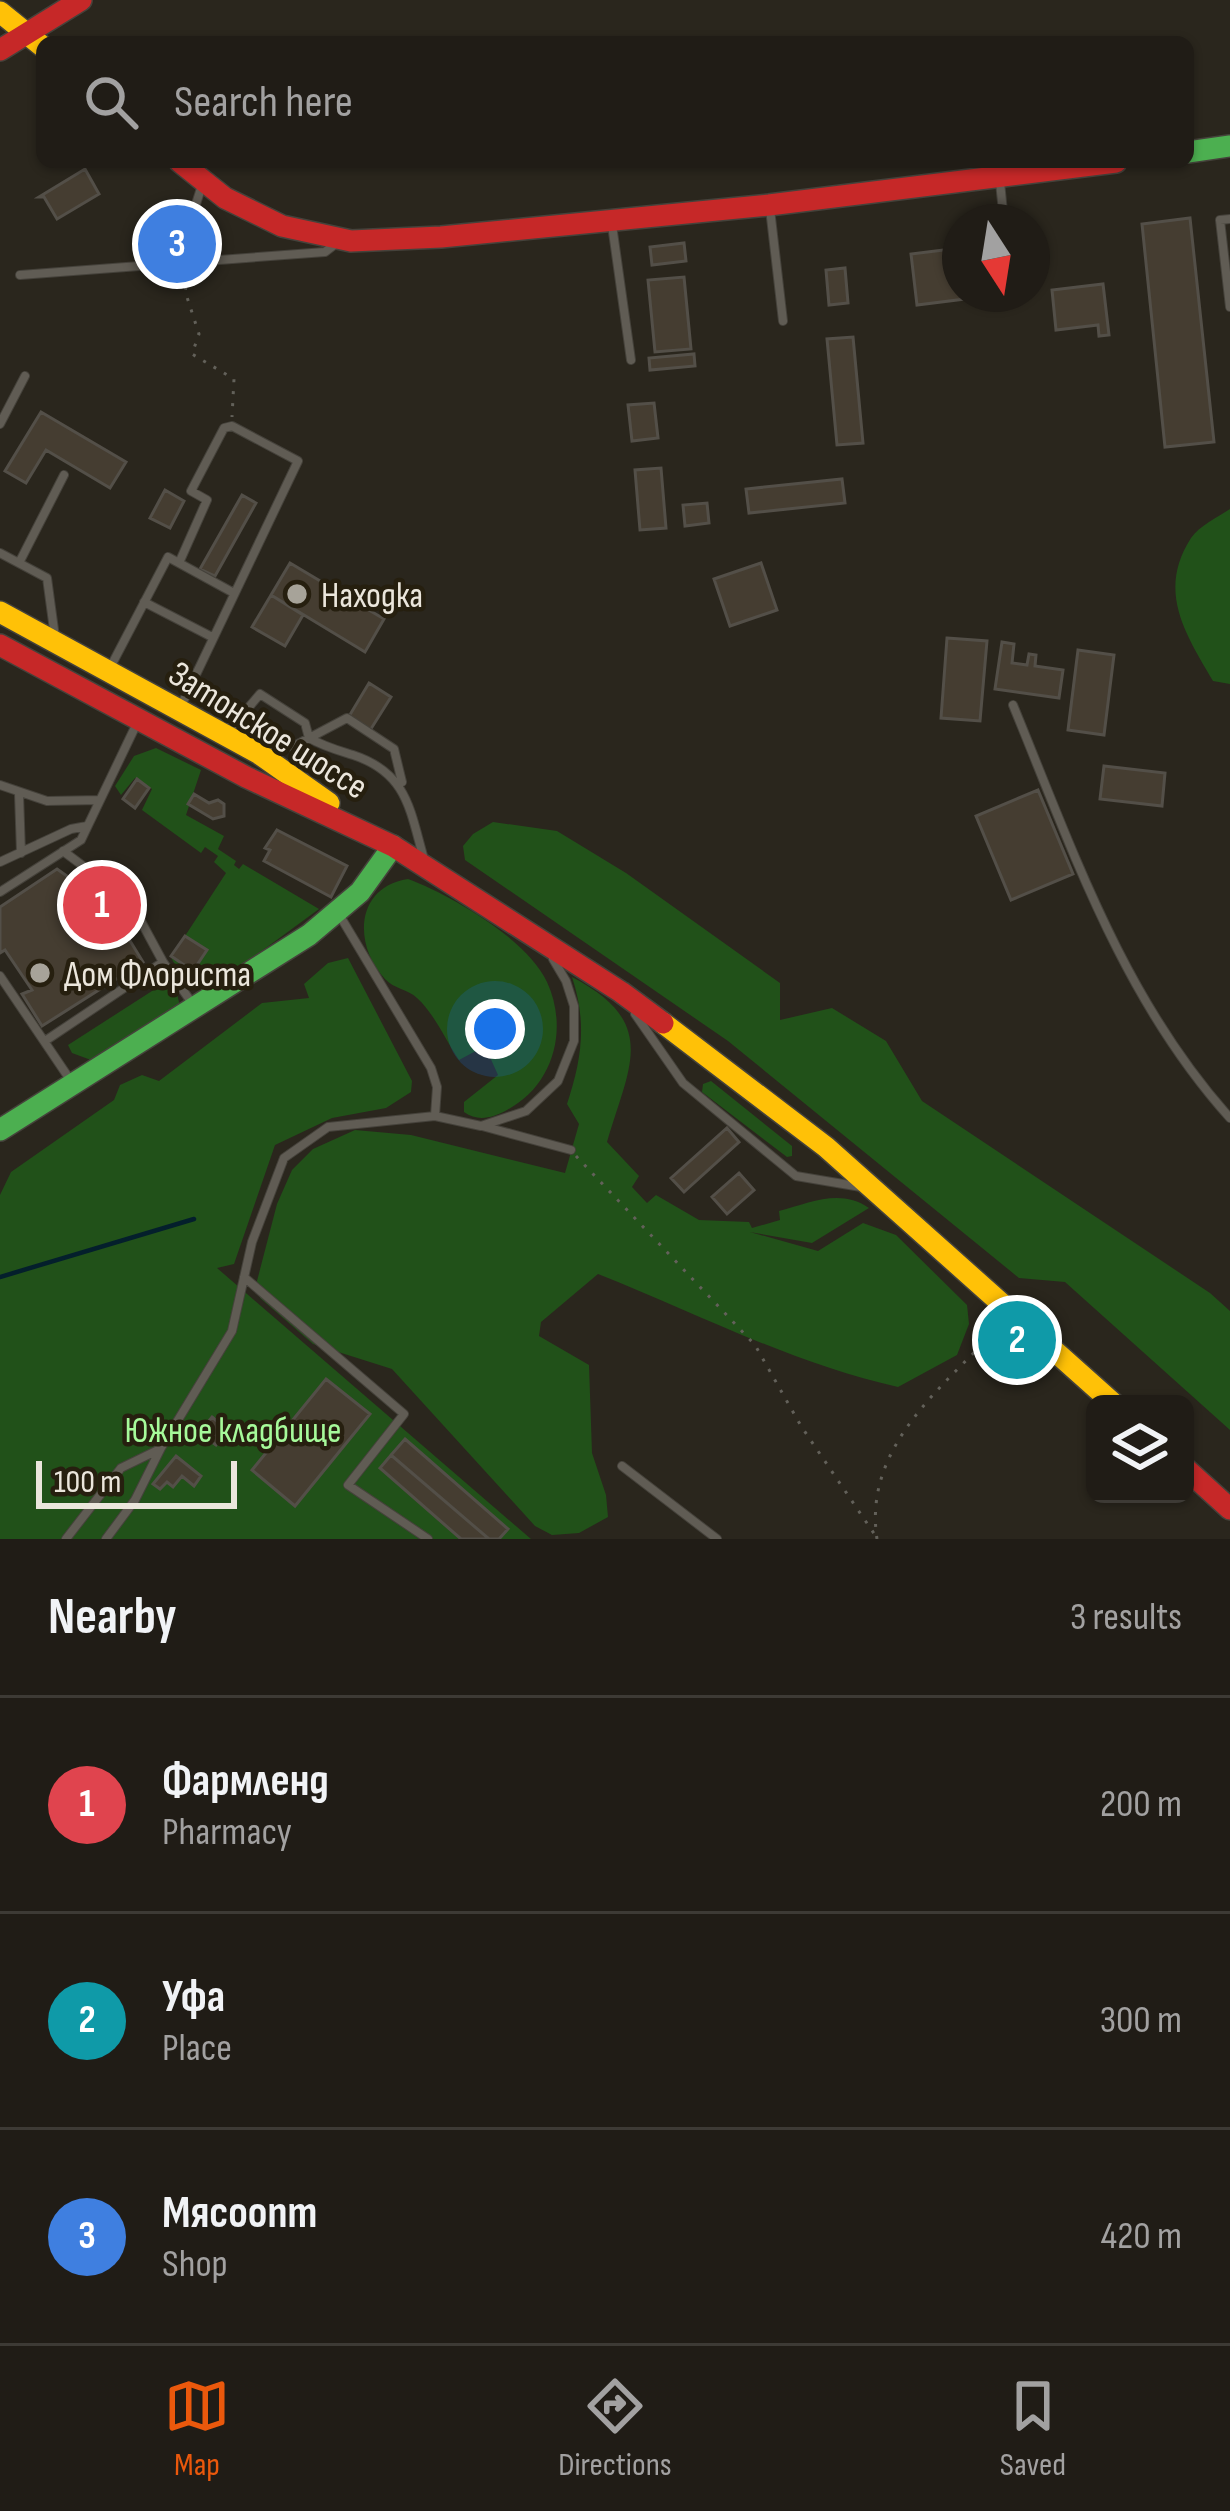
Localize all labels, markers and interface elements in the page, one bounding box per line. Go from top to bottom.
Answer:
search box [36,36,1194,168]
icon: search [78,69,144,135]
text: Search here [174,75,353,130]
pin: 3 [138,199,216,289]
north arrow [942,204,1050,312]
place label: Находка [321,575,423,618]
marker: Находка [284,581,310,607]
street label: Затонское шоссе [160,653,375,809]
pin: 1 [63,860,141,950]
place label: Дом Флориста [64,954,251,997]
marker: Дом Флориста [27,960,53,986]
your location [465,999,525,1059]
pin: 2 [978,1295,1056,1385]
map controls [1086,1395,1194,1503]
button: layers [1086,1395,1194,1503]
park label: Южное кладбище [125,1410,341,1453]
scale bar [36,1455,237,1508]
text: 100 m [54,1462,121,1502]
text: Nearby [48,1587,177,1648]
text: 3 results [1070,1594,1182,1641]
text: Фармленд [162,1754,329,1809]
text: 1 [79,1781,95,1828]
text: 200 m [1100,1781,1182,1828]
text: Pharmacy [162,1809,292,1856]
text: Уфа [162,1970,225,2025]
text: 2 [78,1997,96,2044]
text: 300 m [1100,1997,1182,2044]
text: Place [162,2025,232,2072]
text: Мясоопт [162,2186,317,2241]
text: 3 [78,2213,96,2260]
text: 420 m [1101,2213,1182,2260]
text: Shop [162,2241,228,2288]
tab: Map [164,2373,230,2485]
tab: Directions [558,2373,672,2485]
tab: Saved [1000,2373,1066,2485]

